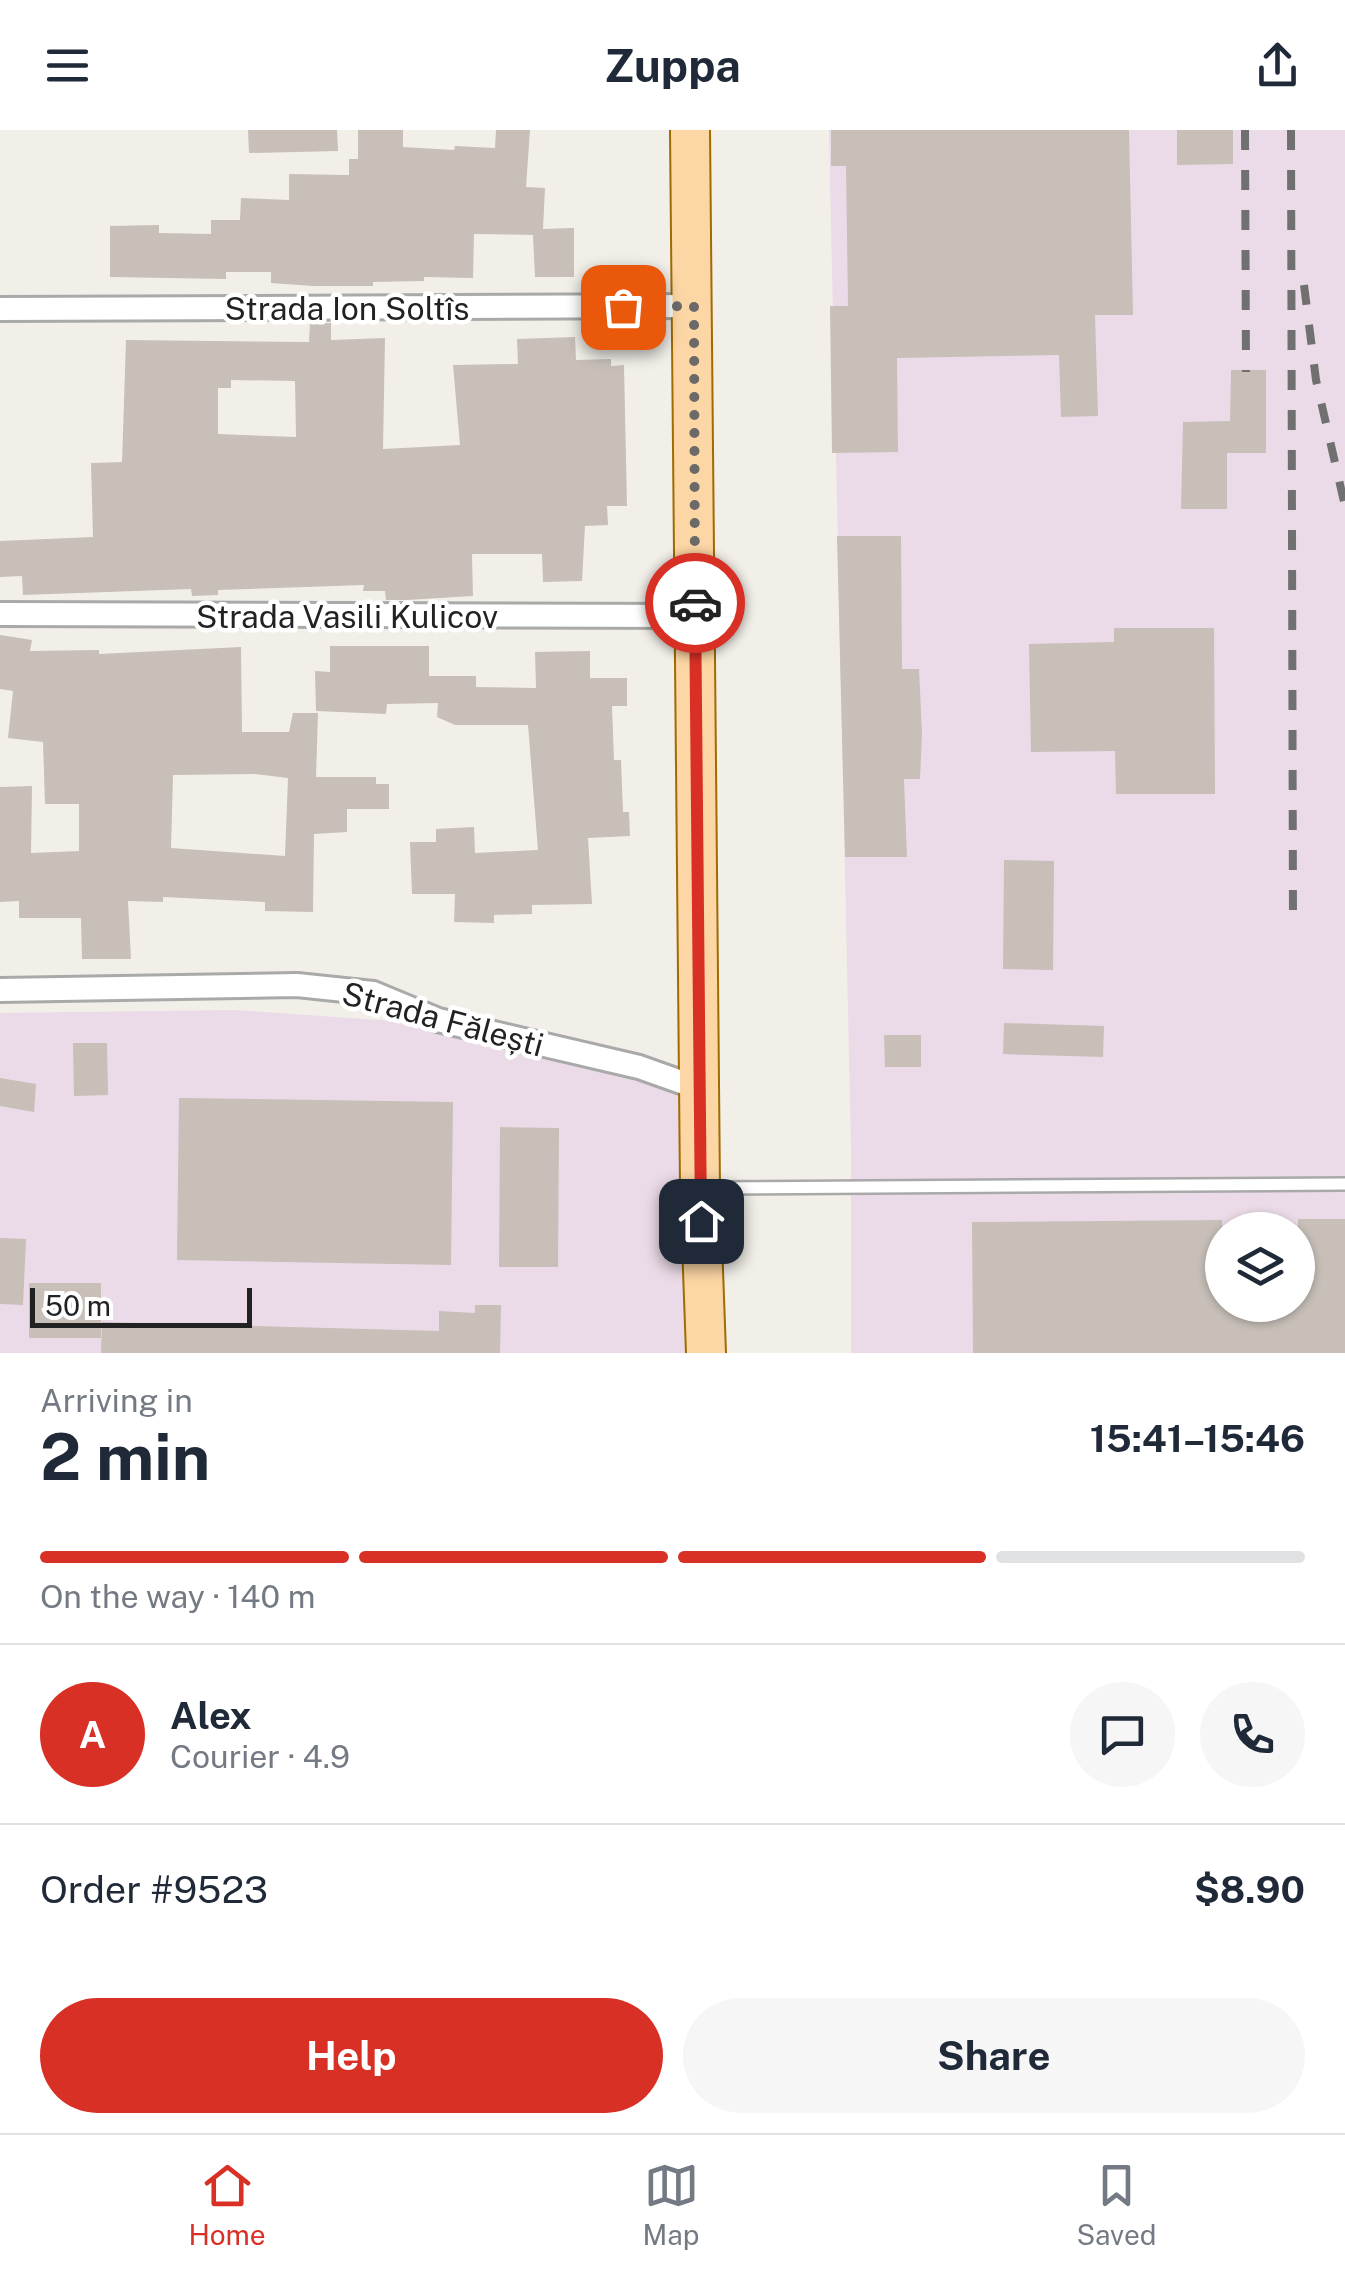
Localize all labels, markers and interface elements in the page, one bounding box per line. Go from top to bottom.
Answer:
icon: menu [40,38,95,93]
icon: share [1250,38,1305,93]
text: Zuppa [604,39,741,92]
pin [581,265,666,350]
icon: bag [596,280,651,335]
street label: Strada Ion Soltîs [225,290,470,327]
courier [645,553,745,653]
icon: car [668,576,723,631]
street label: Strada Vasili Kulicov [196,598,498,635]
street label: Strada Fălești [338,974,548,1064]
pin [659,1179,744,1264]
icon: home [674,1194,729,1249]
map controls [1205,1212,1315,1322]
button: layers [1205,1212,1315,1322]
scale bar [30,1283,252,1328]
text: 50 m [45,1289,111,1322]
text: Arriving in [40,1382,193,1419]
text: 15:41–15:46 [1090,1416,1305,1461]
text: 2 min [40,1418,210,1495]
text: On the way · 140 m [40,1578,316,1615]
button: chat [1070,1682,1175,1787]
button: phone [1200,1682,1305,1787]
text: Alex [170,1693,252,1738]
text: A [79,1712,106,1757]
text: Courier · 4.9 [170,1738,350,1775]
text: Order #9523 [40,1867,268,1912]
text: $8.90 [1194,1867,1305,1912]
button: Help [40,1998,663,2113]
button: Share [683,1998,1305,2113]
tab: Home [188,2158,266,2251]
tab: Map [643,2158,699,2251]
tab: Saved [1076,2158,1157,2251]

